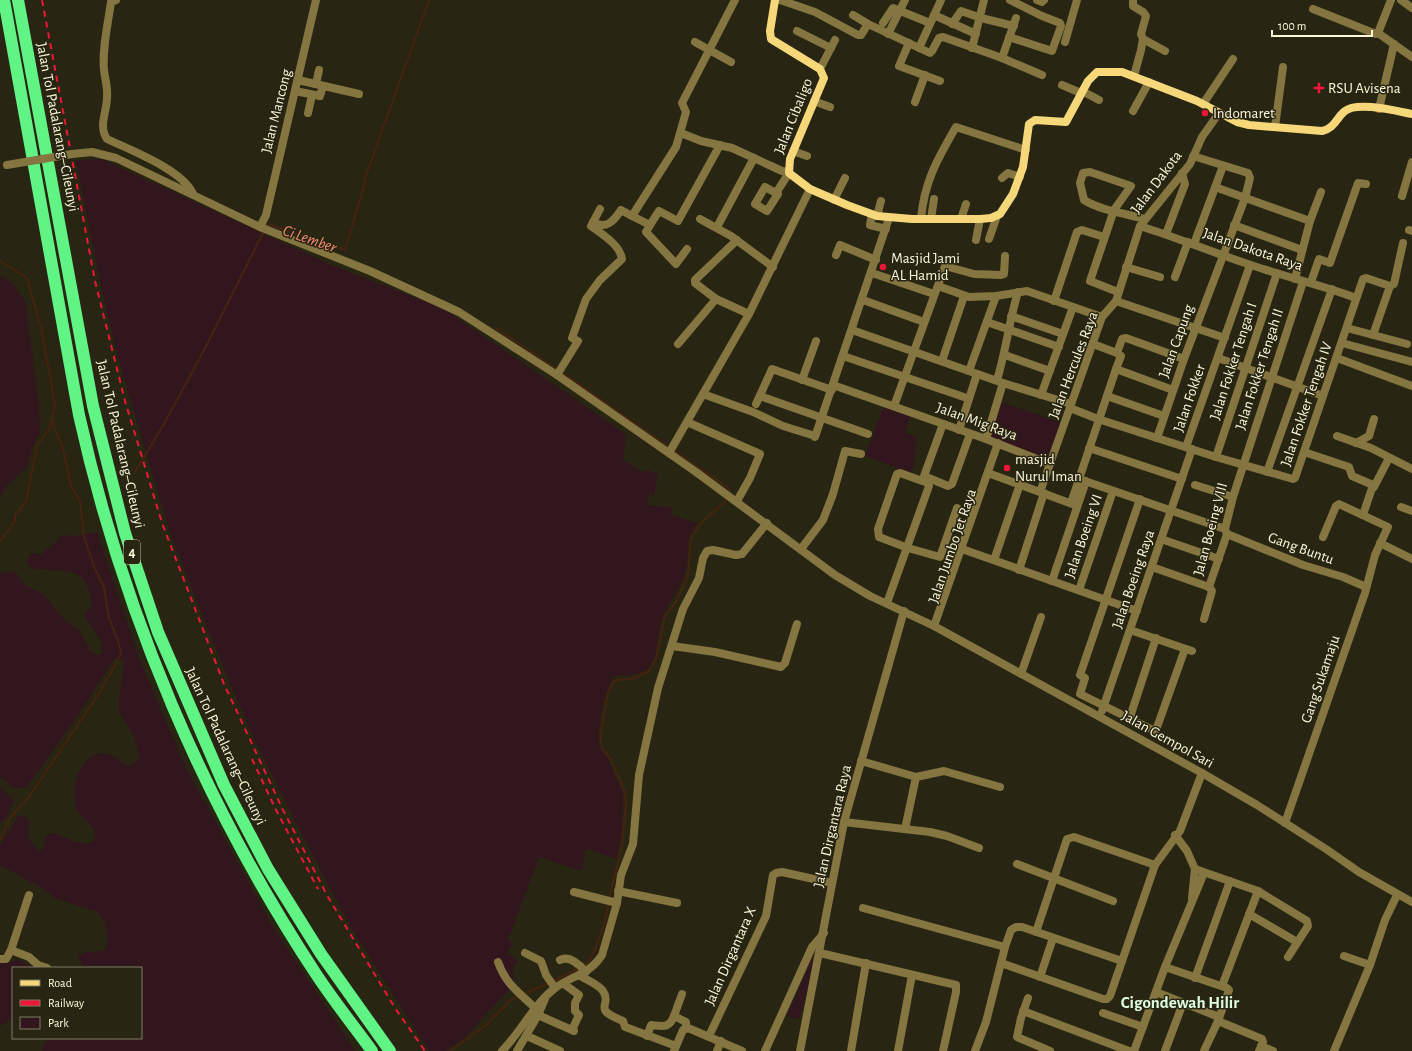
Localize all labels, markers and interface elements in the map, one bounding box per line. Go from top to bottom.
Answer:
scale bar [1272,12,1372,38]
text: 100 m [1278,20,1306,32]
street label: Jalan Tol Padalarang–Cileunyi [34,41,81,213]
street label: Jalan Mancong [259,67,294,155]
street label: Jalan Cibaligo [772,76,815,156]
place label: RSU Avisena [1328,81,1401,96]
marker: RSU Avisena [1313,82,1325,94]
place label: Indomaret [1213,106,1275,121]
marker: Indomaret [1200,108,1210,118]
street label: Jalan Dakota [1128,148,1185,216]
water label: Ci Lember [281,222,339,256]
street label: Jalan Dakota Raya [1201,225,1305,274]
place label: Masjid Jami AL Hamid [891,251,960,283]
marker: Masjid Jami AL Hamid [878,262,888,272]
street label: Jalan Fokker Tengah I [1207,301,1260,422]
street label: Jalan Capung [1156,302,1197,380]
street label: Jalan Fokker Tengah II [1233,307,1286,432]
street label: Jalan Hercules Raya [1046,309,1101,421]
street label: Jalan Fokker Tengah IV [1278,339,1335,468]
street label: Jalan Tol Padalarang–Cileunyi [94,359,147,530]
street label: Jalan Fokker [1171,362,1208,434]
street label: Jalan Mig Raya [934,400,1019,443]
place label: masjid Nurul Iman [1015,452,1082,484]
marker: masjid Nurul Iman [1002,463,1012,473]
street label: Jalan Boeing VIII [1191,481,1230,577]
street label: Jalan Jumbo Jet Raya [926,487,979,605]
street label: Jalan Boeing VI [1062,492,1105,580]
street label: Jalan Boeing Raya [1110,528,1157,630]
street label: Gang Buntu [1266,530,1336,567]
road number: 4 [124,540,140,564]
street label: Gang Sukamaju [1298,633,1343,725]
street label: Jalan Tol Padalarang–Cileunyi [182,665,269,827]
street label: Jalan Gempol Sari [1119,708,1216,771]
street label: Jalan Dirgantara Raya [811,763,854,889]
street label: Jalan Dirgantara X [702,904,759,1008]
legend [12,967,142,1039]
text: Road [48,977,72,989]
district label: Cigondewah Hilir [1121,994,1239,1011]
text: Railway [48,997,84,1010]
text: Park [48,1017,69,1029]

